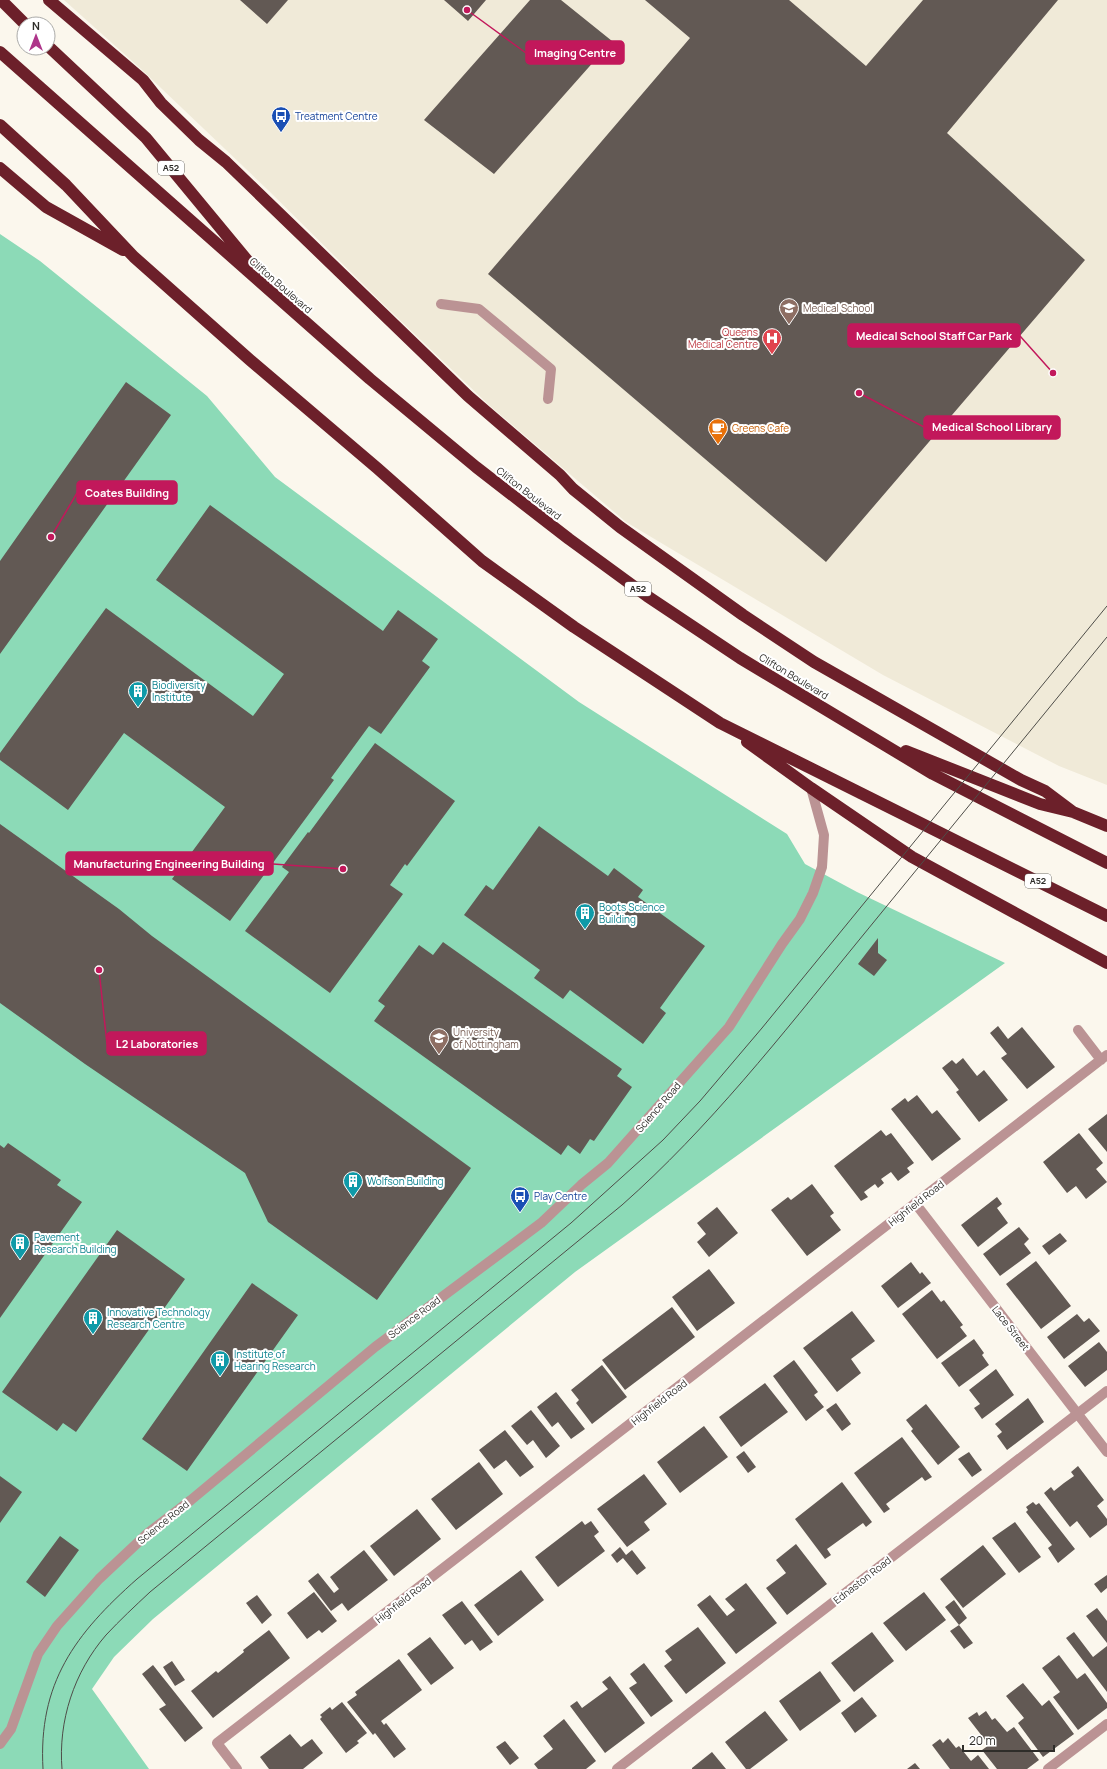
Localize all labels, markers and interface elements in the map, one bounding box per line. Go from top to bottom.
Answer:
north arrow [16,16,56,56]
text: N [32,18,40,33]
callout: Imaging Centre [526,41,624,64]
text: Imaging Centre [534,45,616,60]
bus stop icon: Treatment Centre [270,105,292,133]
place label: Treatment Centre [295,109,378,123]
road number: A52 [158,161,184,175]
street label: Clifton Boulevard [247,254,315,316]
school or university icon: Medical School [778,297,800,325]
place label: Medical School [803,301,873,315]
callout: Medical School Staff Car Park [848,324,1020,347]
place label: Queens Medical Centre [688,325,758,351]
hospital icon: Queens Medical Centre [761,327,783,355]
text: Medical School Staff Car Park [856,328,1013,343]
callout: Medical School Library [924,416,1060,439]
cafe icon: Greens Cafe [707,417,729,445]
text: Medical School Library [932,419,1053,434]
place label: Greens Cafe [732,421,789,435]
street label: Clifton Boulevard [494,463,564,523]
callout: Coates Building [77,481,177,504]
text: Coates Building [85,485,169,500]
road number: A52 [625,582,651,596]
street label: Clifton Boulevard [757,650,831,702]
place label: Biodiversity Institute [152,678,206,704]
building icon: Biodiversity Institute [127,680,149,708]
callout: Manufacturing Engineering Building [66,852,273,875]
text: Manufacturing Engineering Building [73,856,265,871]
road number: A52 [1025,874,1051,888]
place label: Boots Science Building [599,900,665,926]
building icon: Boots Science Building [574,902,596,930]
place label: University of Nottingham [453,1025,519,1051]
school or university icon: University of Nottingham [428,1027,450,1055]
callout: L2 Laboratories [107,1032,206,1055]
text: L2 Laboratories [116,1036,198,1051]
street label: Science Road [632,1079,684,1135]
building icon: Wolfson Building [342,1170,364,1198]
place label: Wolfson Building [367,1174,444,1188]
street label: Highfield Road [885,1177,947,1229]
bus stop icon: Play Centre [509,1185,531,1213]
place label: Play Centre [534,1189,587,1203]
place label: Pavement Research Building [34,1230,117,1256]
building icon: Pavement Research Building [9,1232,31,1260]
street label: Science Road [385,1293,443,1341]
street label: Lace Street [989,1303,1033,1353]
place label: Innovative Technology Research Centre [107,1305,211,1331]
building icon: Innovative Technology Research Centre [82,1307,104,1335]
place label: Institute of Hearing Research [234,1347,316,1373]
building icon: Institute of Hearing Research [209,1349,231,1377]
street label: Highfield Road [628,1376,690,1428]
street label: Science Road [134,1497,192,1547]
street label: Ednaston Road [830,1553,894,1607]
street label: Highfield Road [372,1574,434,1626]
scale bar [963,1727,1054,1753]
text: 20 m [969,1732,996,1749]

